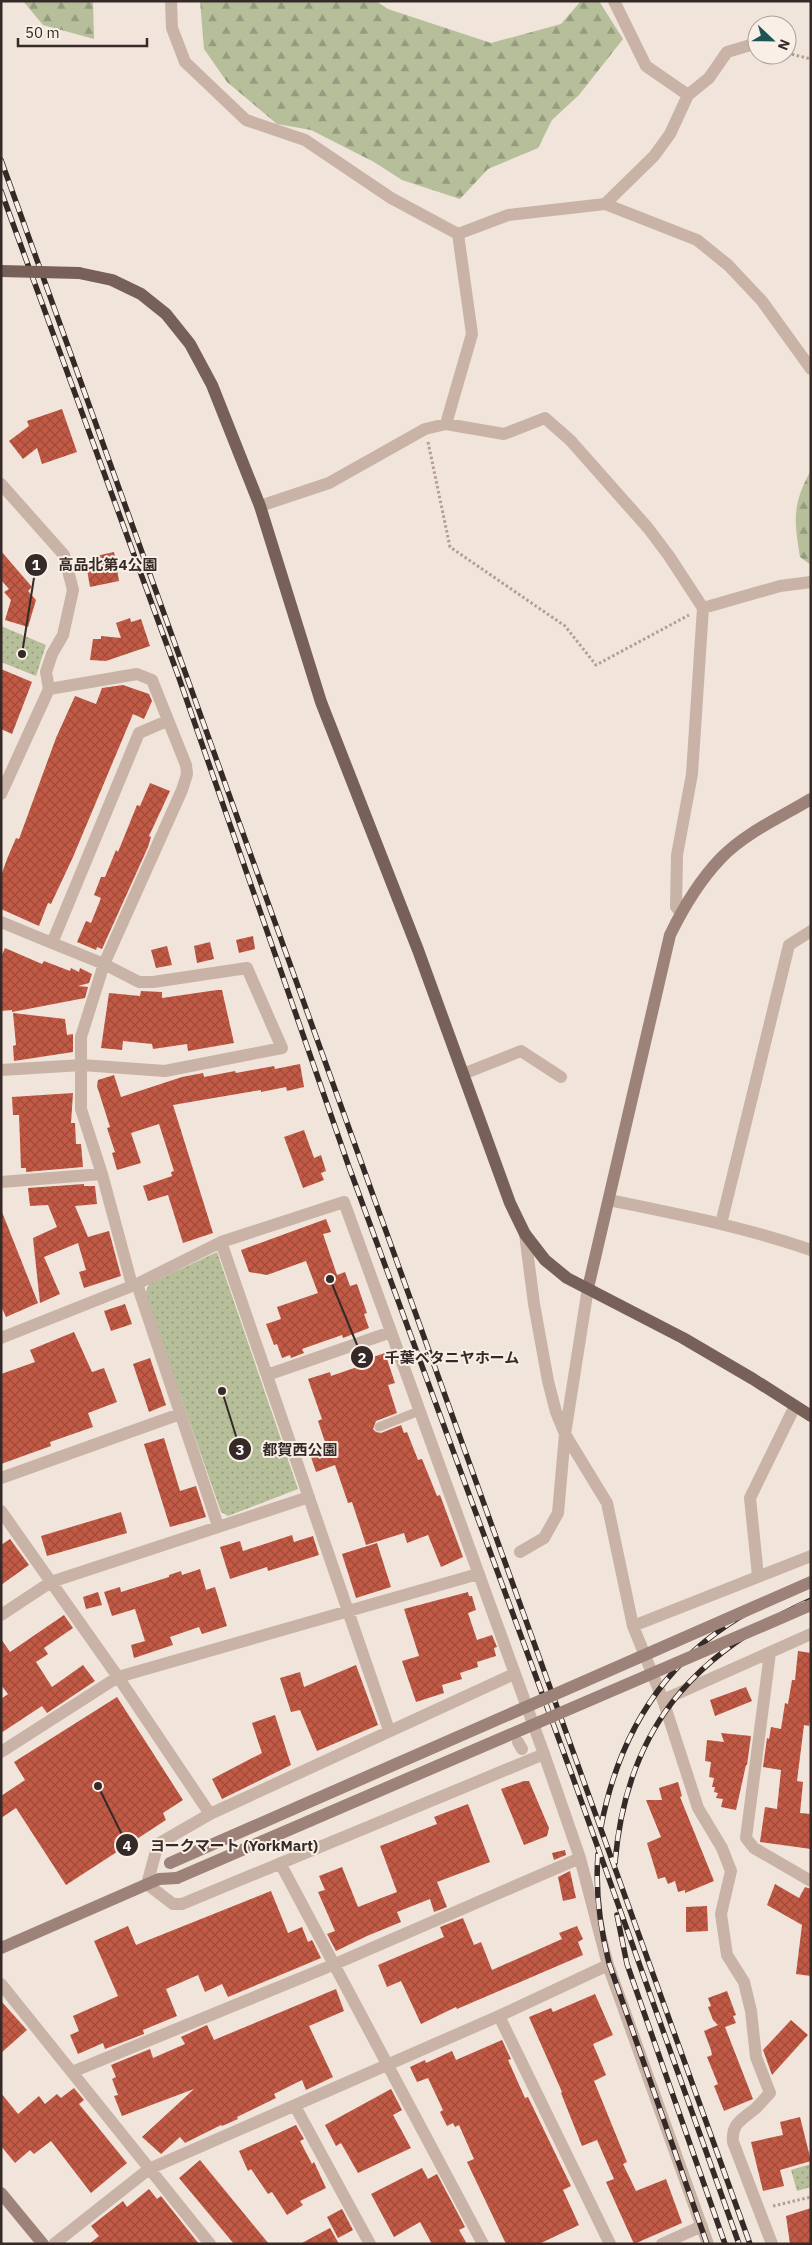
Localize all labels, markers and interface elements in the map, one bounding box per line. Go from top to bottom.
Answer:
scale bar [18,15,146,47]
north arrow [747,15,797,65]
text: 50 m [25,23,60,42]
text: N [774,37,794,53]
callout: 高品北第4公園 [23,550,167,580]
text: 1 [31,555,41,574]
text: 高品北第4公園 [58,555,158,574]
callout: 千葉ベタニヤホーム [350,1342,530,1372]
text: 2 [357,1348,367,1367]
text: 千葉ベタニヤホーム [385,1348,519,1367]
callout: 都賀西公園 [228,1434,348,1464]
text: 3 [235,1440,245,1459]
text: 都賀西公園 [262,1440,338,1459]
callout: ヨークマート (YorkMart) [114,1830,328,1860]
text: 4 [122,1836,132,1855]
text: ヨークマート (YorkMart) [150,1836,318,1855]

